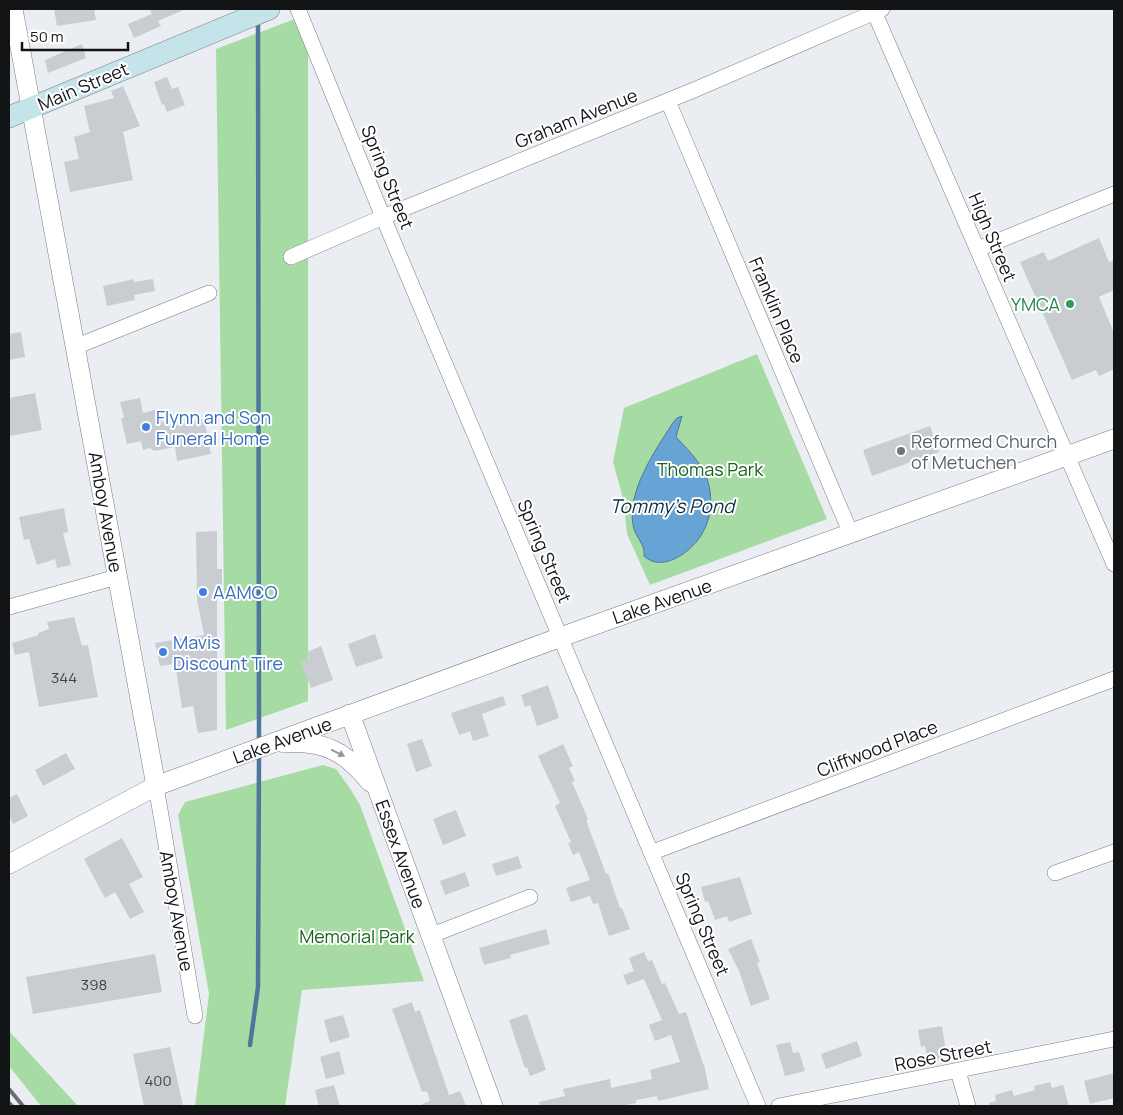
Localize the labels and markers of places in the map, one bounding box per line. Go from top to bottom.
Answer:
place label: YMCA [1011,292,1061,316]
marker: YMCA [1064,298,1076,310]
place label: Flynn and Son Funeral Home [156,405,271,450]
marker: Flynn and Son Funeral Home [140,421,152,433]
place label: Reformed Church of Metuchen [911,429,1057,474]
marker: Reformed Church of Metuchen [895,445,907,457]
place label: AAMCO [213,580,278,604]
marker: AAMCO [197,586,209,598]
place label: Mavis Discount Tire [173,630,283,675]
marker: Mavis Discount Tire [157,646,169,658]

